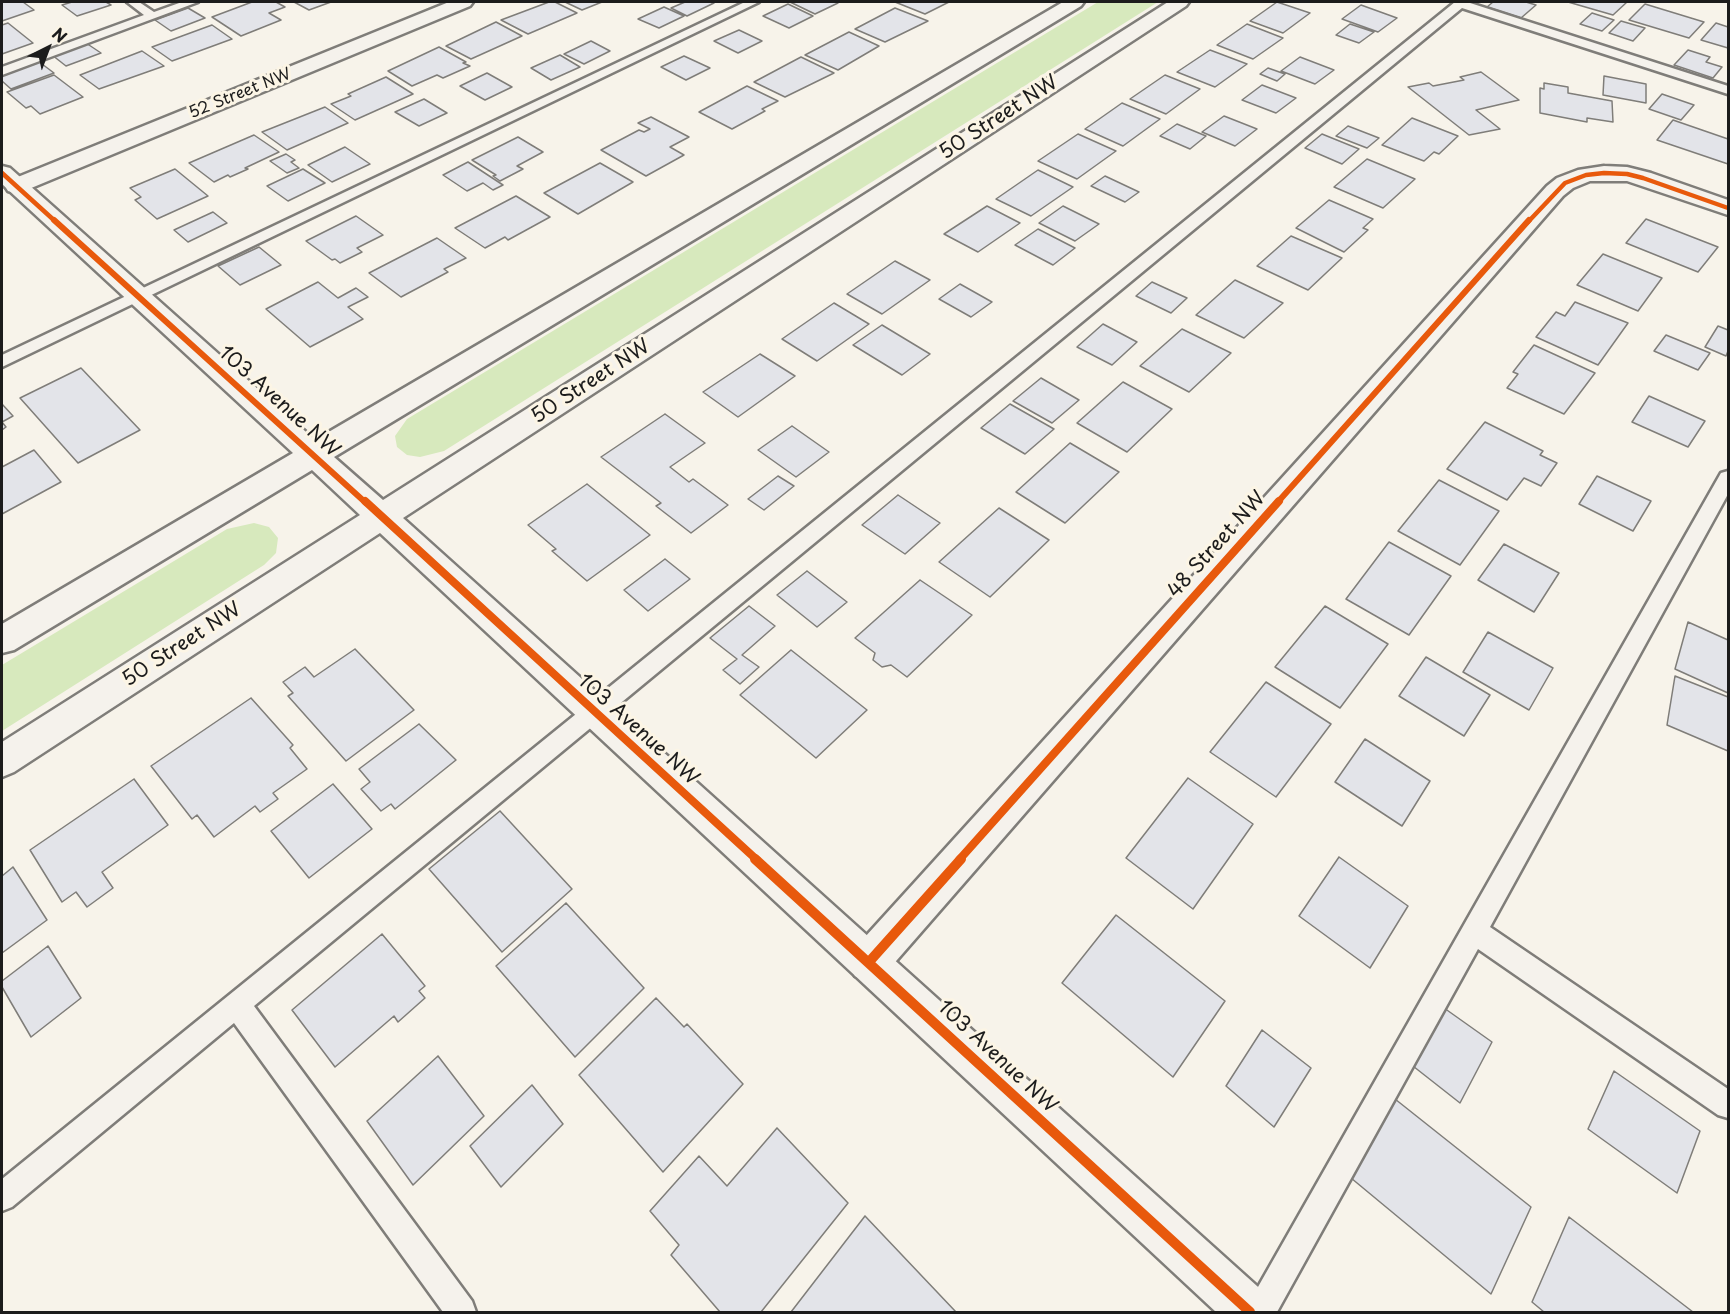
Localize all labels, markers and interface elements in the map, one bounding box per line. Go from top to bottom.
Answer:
north arrow [18,18,78,78]
text: N [47,21,73,48]
street label: 52 Street NW [186,65,294,123]
street label: 50 Street NW [935,71,1063,165]
street label: 50 Street NW [527,335,655,429]
street label: 103 Avenue NW [214,341,344,463]
street label: 48 Street NW [1163,487,1271,603]
street label: 50 Street NW [118,598,246,692]
street label: 103 Avenue NW [573,669,703,791]
street label: 103 Avenue NW [932,995,1062,1119]

